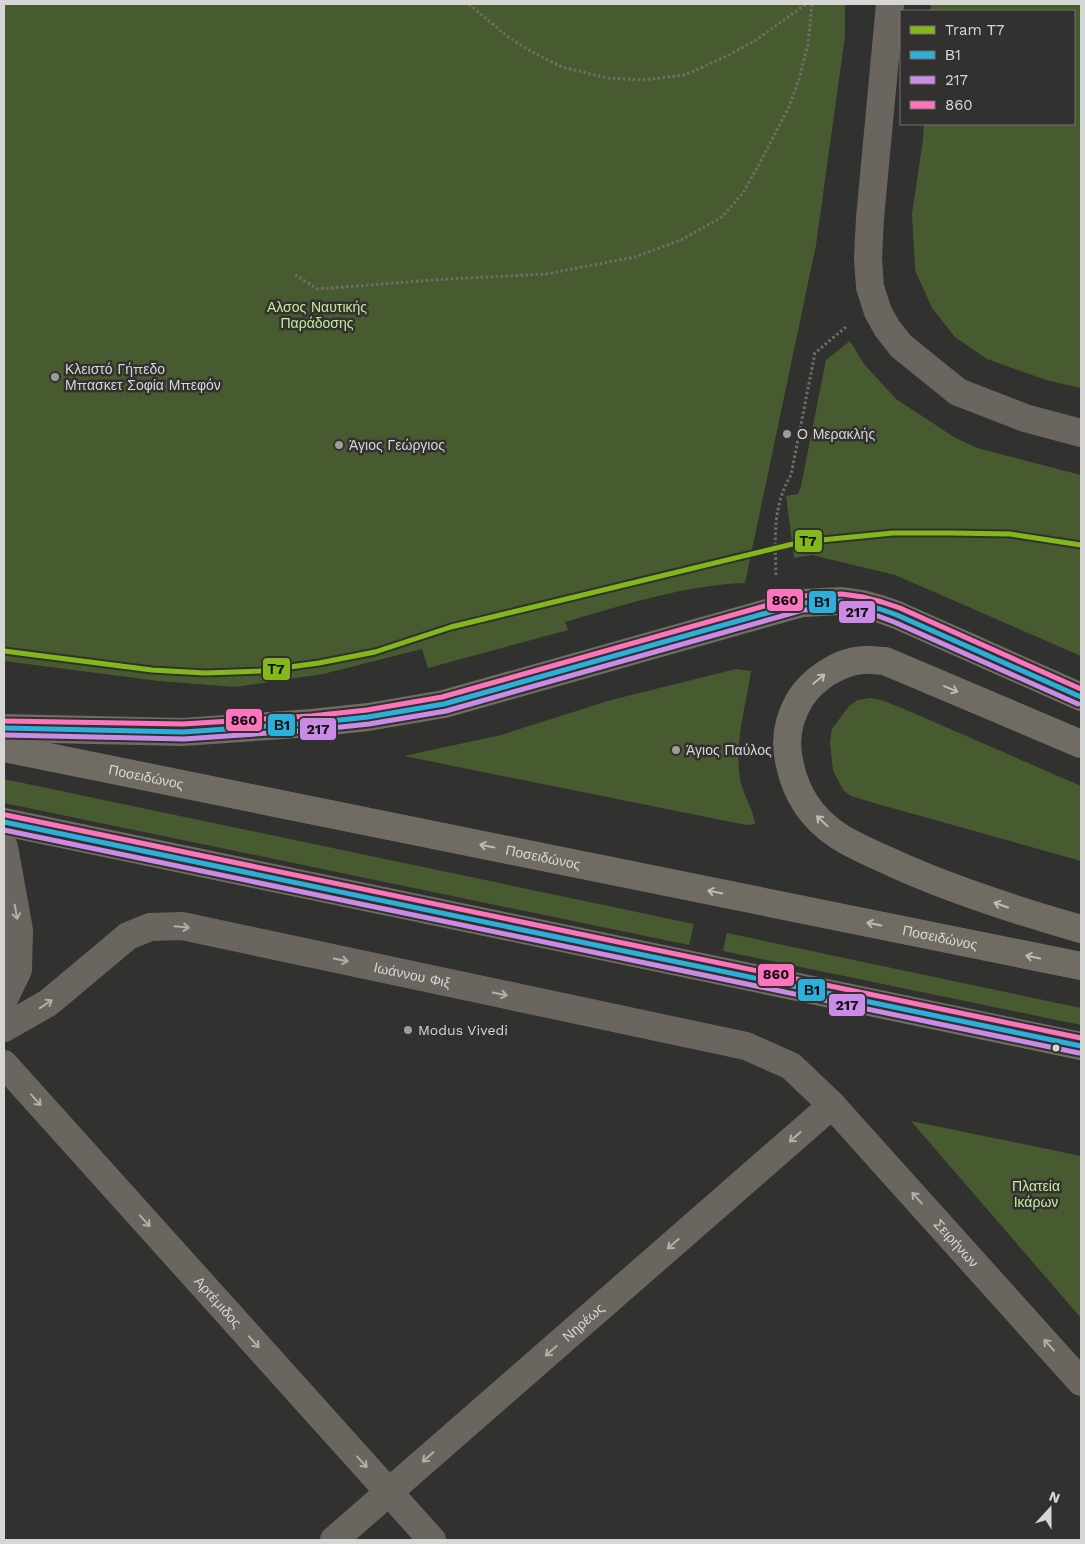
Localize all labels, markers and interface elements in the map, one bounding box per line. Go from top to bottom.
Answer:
legend [900,10,1075,125]
text: Tram Τ7 [945,21,1004,39]
text: Β1 [945,46,961,64]
text: 217 [945,71,968,89]
text: 860 [945,96,973,114]
park label: Αλσος Ναυτικής Παράδοσης [267,299,367,331]
place label: Κλειστό Γήπεδο Μπασκετ Σοφία Μπεφόν [65,361,221,393]
marker: Κλειστό Γήπεδο Μπασκετ Σοφία Μπεφόν [49,371,61,383]
place label: Ο Μερακλής [797,426,875,442]
marker: Ο Μερακλής [781,428,793,440]
place label: Άγιος Γεώργιος [349,437,445,453]
marker: Άγιος Γεώργιος [333,439,345,451]
line badge: Τ7 [794,529,823,553]
text: Τ7 [799,533,817,549]
line badge: 860 [766,588,804,612]
line badge: Β1 [808,590,837,614]
text: 860 [772,592,798,608]
text: Β1 [814,594,830,610]
line badge: 217 [838,600,876,624]
text: 217 [846,604,869,620]
line badge: Τ7 [262,657,291,681]
text: Τ7 [267,661,285,677]
one-way arrow [812,674,825,685]
one-way arrow [943,684,958,694]
line badge: 860 [225,708,263,732]
text: 860 [231,712,257,728]
line badge: Β1 [267,713,296,737]
text: Β1 [274,717,290,733]
line badge: 217 [299,717,337,741]
text: 217 [307,721,330,737]
place label: Άγιος Παύλος [686,742,772,758]
marker: Άγιος Παύλος [670,744,682,756]
street label: Ποσειδώνος [107,761,185,792]
one-way arrow [815,815,828,827]
one-way arrow [480,840,496,850]
street label: Ποσειδώνος [504,842,582,873]
one-way arrow [707,886,723,896]
one-way arrow [994,900,1009,909]
one-way arrow [11,904,21,920]
one-way arrow [867,919,883,929]
street label: Ποσειδώνος [901,922,979,953]
one-way arrow [174,923,190,932]
one-way arrow [1026,951,1042,961]
one-way arrow [333,956,349,965]
street label: Ιωάννου Φιξ [372,959,452,991]
line badge: 860 [757,963,795,987]
text: 860 [763,966,789,982]
line badge: Β1 [797,978,826,1002]
text: Β1 [804,982,820,998]
one-way arrow [492,990,508,999]
line badge: 217 [828,993,866,1017]
text: 217 [836,997,859,1013]
one-way arrow [39,998,53,1009]
place label: Modus Vivedi [418,1022,508,1038]
marker: Modus Vivedi [402,1024,414,1036]
unlabelled marker [1051,1043,1061,1053]
one-way arrow [31,1093,42,1106]
one-way arrow [789,1131,802,1142]
park label: Πλατεία Ικάρων [1012,1178,1060,1210]
one-way arrow [911,1192,923,1205]
one-way arrow [139,1214,151,1227]
street label: Σειρήνων [931,1216,982,1270]
one-way arrow [667,1238,680,1249]
street label: Αρτέμιδος [191,1273,245,1331]
street label: Νηρέως [559,1300,608,1345]
one-way arrow [248,1335,260,1348]
one-way arrow [1043,1339,1055,1352]
one-way arrow [544,1345,557,1356]
one-way arrow [422,1452,435,1463]
one-way arrow [356,1456,368,1469]
north arrow [1025,1484,1075,1534]
text: N [1047,1488,1062,1506]

